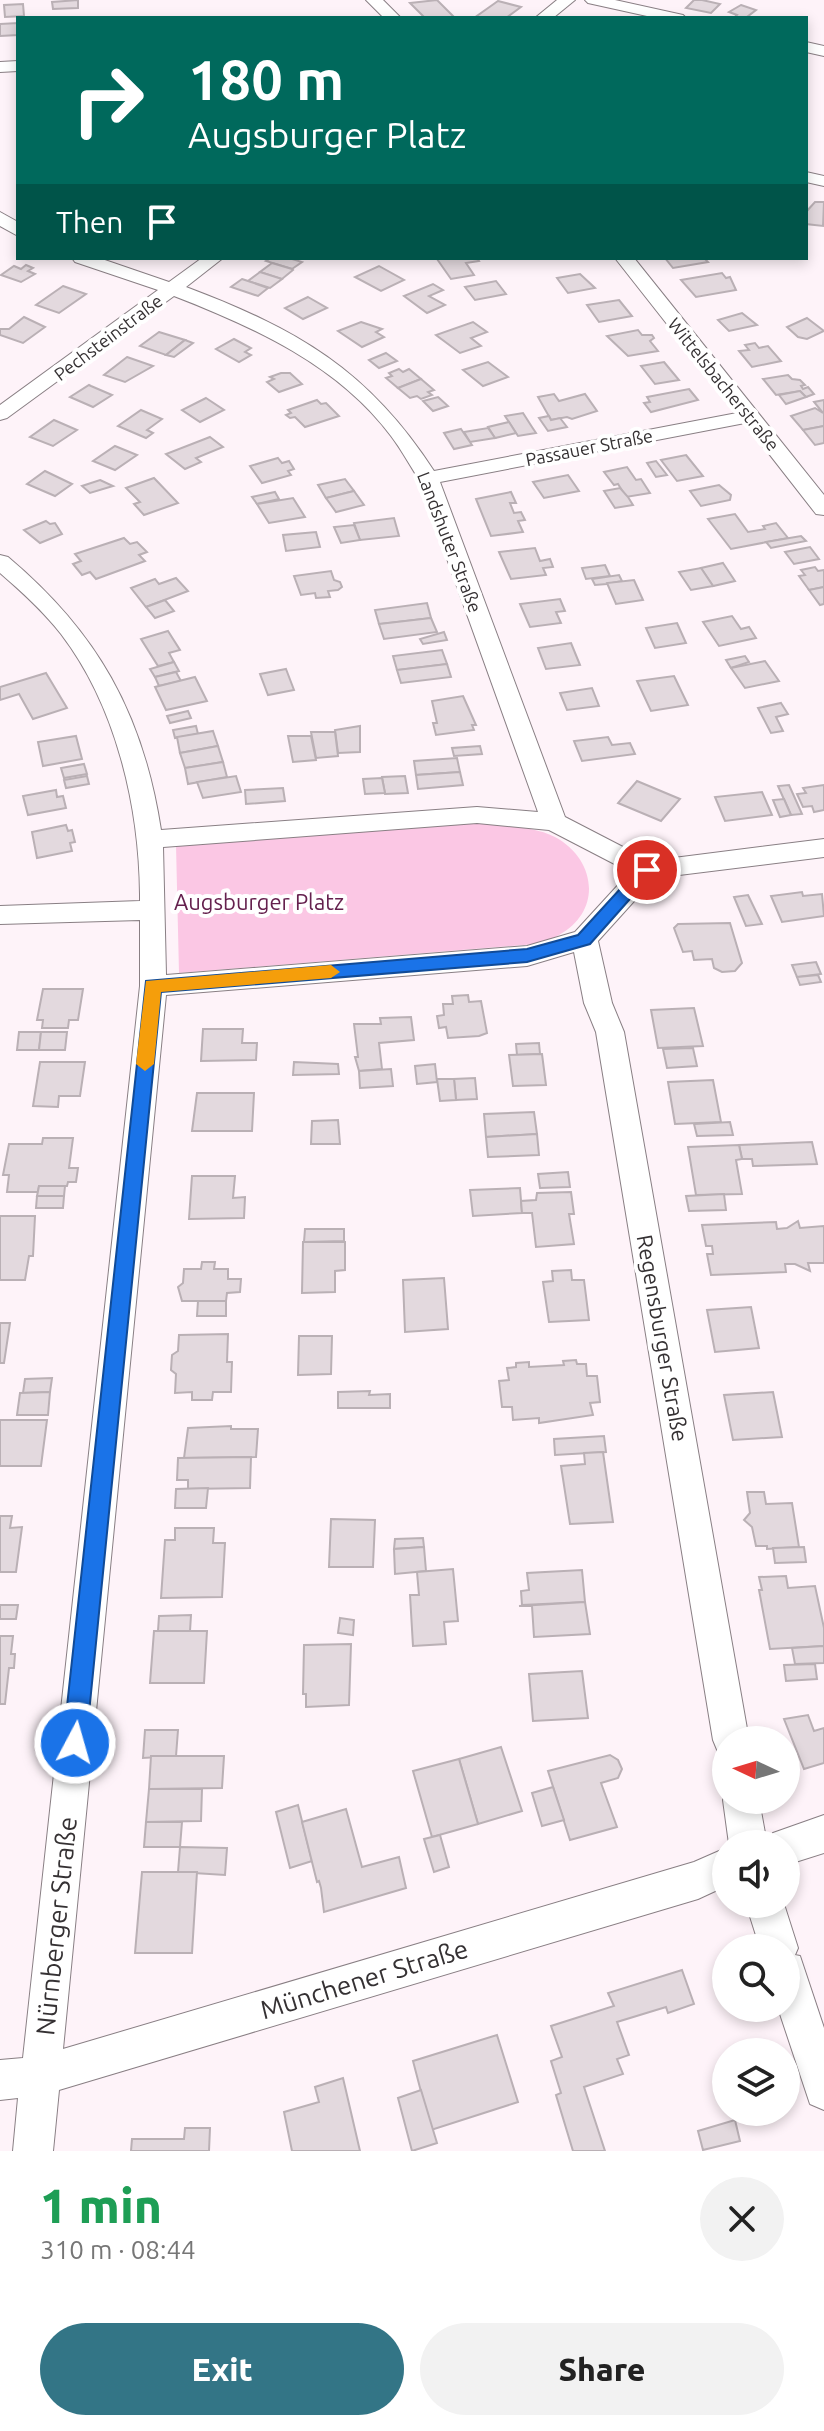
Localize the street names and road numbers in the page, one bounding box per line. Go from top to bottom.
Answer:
street label: Pechsteinstraße [50,290,166,384]
street label: Wittelsbacherstraße [664,314,784,454]
street label: Passauer Straße [524,425,654,469]
street label: Landshuter Straße [414,469,486,615]
street label: Regensburger Straße [632,1233,694,1443]
street label: Nürnberger Straße [30,1815,82,2037]
street label: Münchener Straße [257,1934,471,2024]

